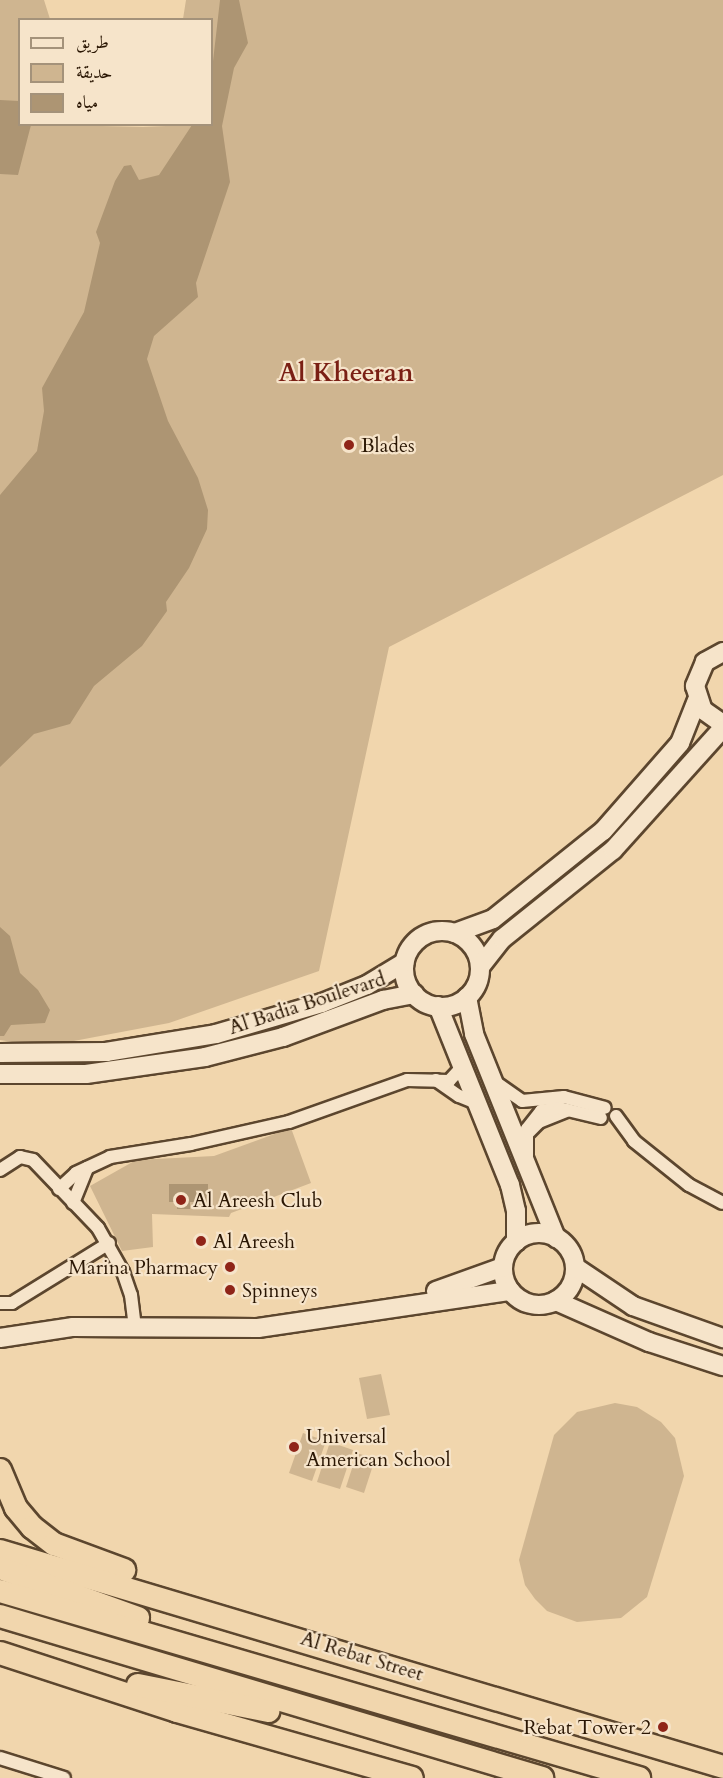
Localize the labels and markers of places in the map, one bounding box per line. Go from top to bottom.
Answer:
place label: Blades [361,433,415,457]
marker: Blades [342,438,356,452]
place label: Al Areesh Club [193,1188,323,1212]
marker: Al Areesh Club [174,1193,188,1207]
place label: Al Areesh [213,1229,295,1253]
marker: Al Areesh [194,1234,208,1248]
place label: Marina Pharmacy [68,1255,218,1279]
marker: Marina Pharmacy [223,1260,237,1274]
place label: Spinneys [242,1278,317,1302]
marker: Spinneys [223,1283,237,1297]
place label: Universal American School [306,1424,450,1471]
marker: Universal American School [287,1440,301,1454]
place label: Rebat Tower 2 [523,1715,651,1739]
marker: Rebat Tower 2 [656,1720,670,1734]

